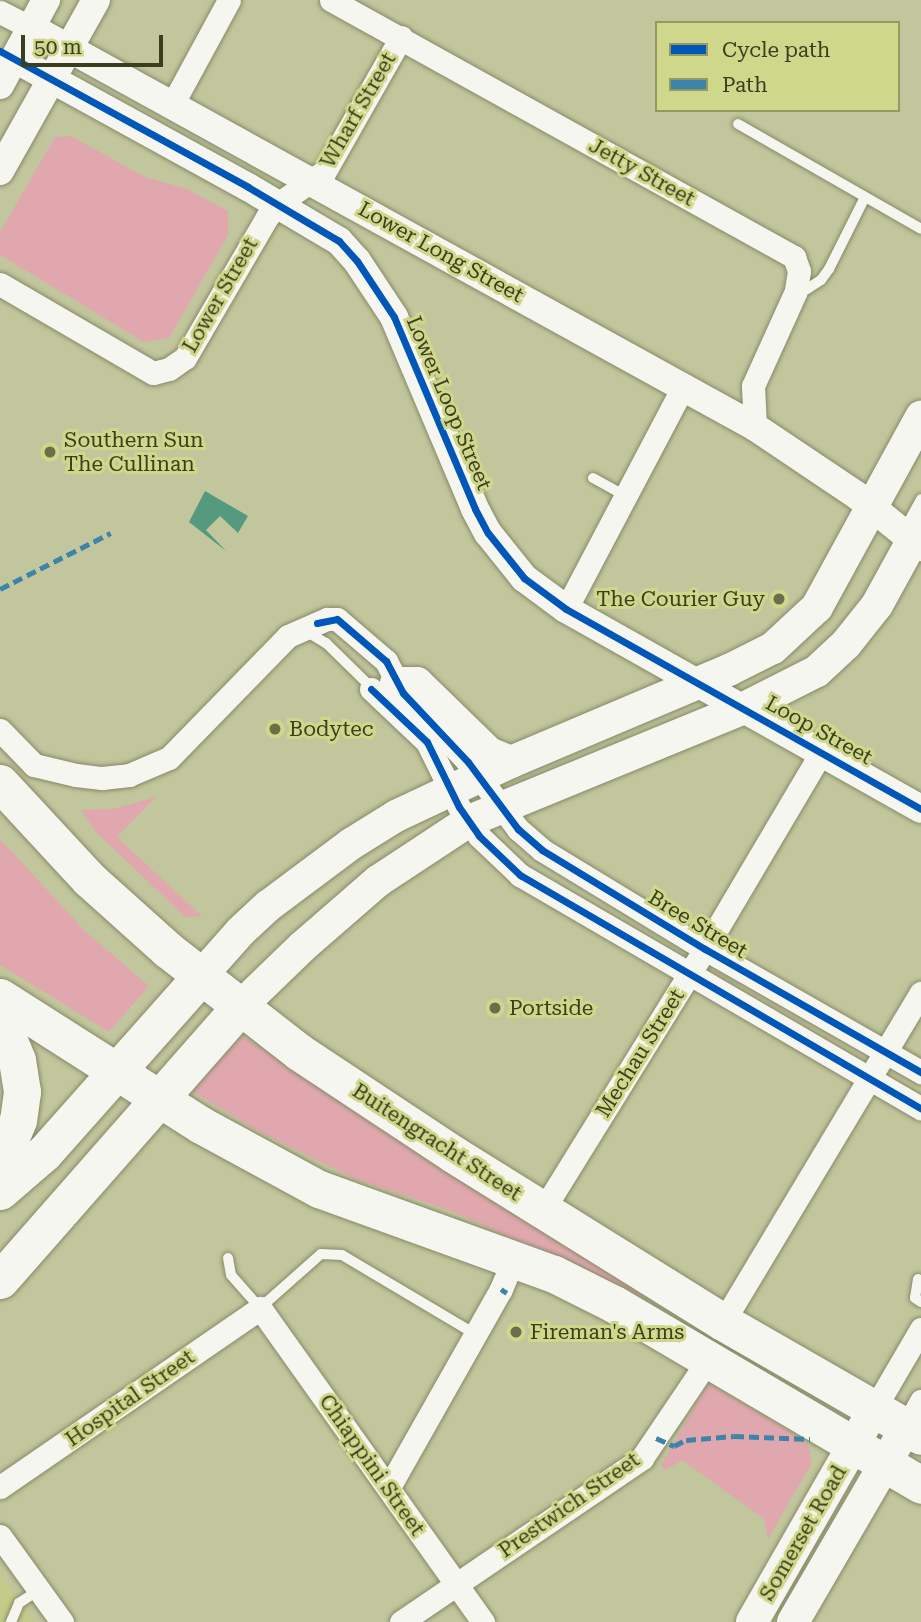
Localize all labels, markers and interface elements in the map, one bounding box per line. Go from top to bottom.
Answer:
scale bar [24,21,166,65]
legend [655,21,900,112]
text: 50 m [34,35,82,59]
text: Cycle path [722,38,830,62]
street label: Wharf Street [315,48,401,172]
text: Path [722,73,768,97]
street label: Jetty Street [585,133,699,211]
street label: Lower Long Street [354,196,528,308]
street label: Lower Street [177,233,263,357]
street label: Lower Loop Street [401,312,497,494]
place label: Southern Sun The Cullinan [64,427,204,477]
marker: Southern Sun The Cullinan [42,444,58,460]
place label: The Courier Guy [596,586,765,612]
marker: The Courier Guy [771,591,787,607]
street label: Loop Street [761,690,877,770]
place label: Bodytec [289,716,374,742]
marker: Bodytec [267,721,283,737]
street label: Bree Street [644,885,752,963]
street label: Mechau Street [590,984,690,1122]
place label: Portside [509,995,593,1021]
marker: Portside [487,1000,503,1016]
street label: Buitengracht Street [348,1078,526,1206]
place label: Fireman's Arms [530,1319,684,1345]
marker: Fireman's Arms [508,1324,524,1340]
street label: Hospital Street [61,1344,199,1452]
street label: Chiappini Street [314,1390,430,1540]
street label: Prestwich Street [494,1447,644,1563]
street label: Somerset Road [754,1461,852,1605]

